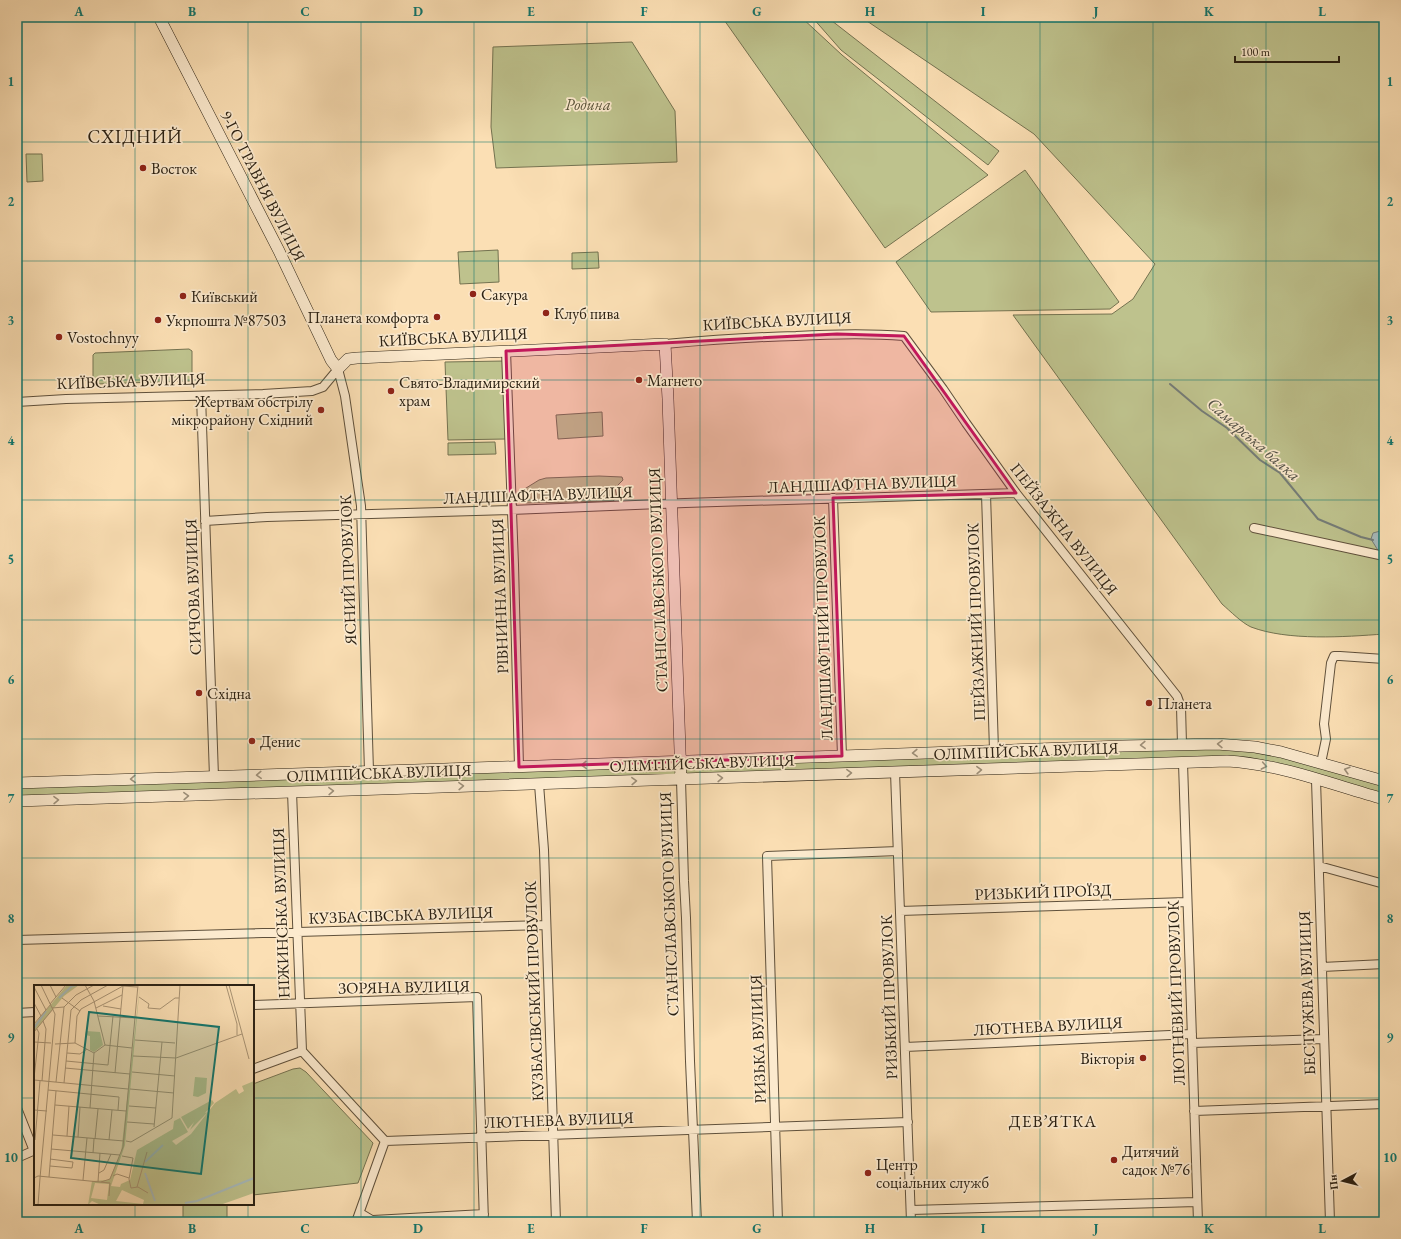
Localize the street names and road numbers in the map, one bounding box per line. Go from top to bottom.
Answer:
street label: 9-ГО ТРАВНЯ ВУЛИЦЯ [216,107,310,265]
street label: КИЇВСЬКА ВУЛИЦЯ [702,307,852,335]
street label: КИЇВСЬКА ВУЛИЦЯ [378,323,528,351]
street label: КИЇВСЬКА ВУЛИЦЯ [56,368,206,394]
street label: ПЕЙЗАЖНА ВУЛИЦЯ [1006,458,1123,600]
street label: СТАНІСЛАВСЬКОГО ВУЛИЦЯ [644,467,672,693]
street label: ЛАНДШАФТНА ВУЛИЦЯ [767,470,957,498]
street label: ЛАНДШАФТНА ВУЛИЦЯ [443,481,633,509]
street label: ЯСНИЙ ПРОВУЛОК [335,494,361,647]
street label: ЛАНДШАФТНИЙ ПРОВУЛОК [809,515,837,741]
street label: СИЧОВА ВУЛИЦЯ [180,518,206,656]
street label: РІВНИННА ВУЛИЦЯ [487,518,513,674]
street label: ПЕЙЗАЖНИЙ ПРОВУЛОК [962,522,990,722]
street label: ОЛІМПІЙСЬКА ВУЛИЦЯ [933,737,1119,765]
street label: ОЛІМПІЙСЬКА ВУЛИЦЯ [609,749,795,777]
street label: ОЛІМПІЙСЬКА ВУЛИЦЯ [286,759,472,787]
street label: СТАНІСЛАВСЬКОГО ВУЛИЦЯ [655,791,683,1017]
street label: НІЖИНСЬКА ВУЛИЦЯ [268,827,294,999]
street label: РИЗЬКИЙ ПРОЇЗД [974,879,1112,905]
street label: КУЗБАСІВСЬКИЙ ПРОВУЛОК [520,880,548,1102]
street label: ЛЮТНЕВИЙ ПРОВУЛОК [1162,900,1190,1086]
street label: КУЗБАСІВСЬКА ВУЛИЦЯ [308,901,494,929]
street label: БЕСТУЖЕВА ВУЛИЦЯ [1294,910,1320,1076]
street label: РИЗЬКИЙ ПРОВУЛОК [876,914,902,1080]
street label: РИЗЬКА ВУЛИЦЯ [745,974,771,1104]
street label: ЗОРЯНА ВУЛИЦЯ [338,975,470,999]
street label: ЛЮТНЕВА ВУЛИЦЯ [973,1012,1123,1040]
street label: ЛЮТНЕВА ВУЛИЦЯ [484,1107,634,1133]

